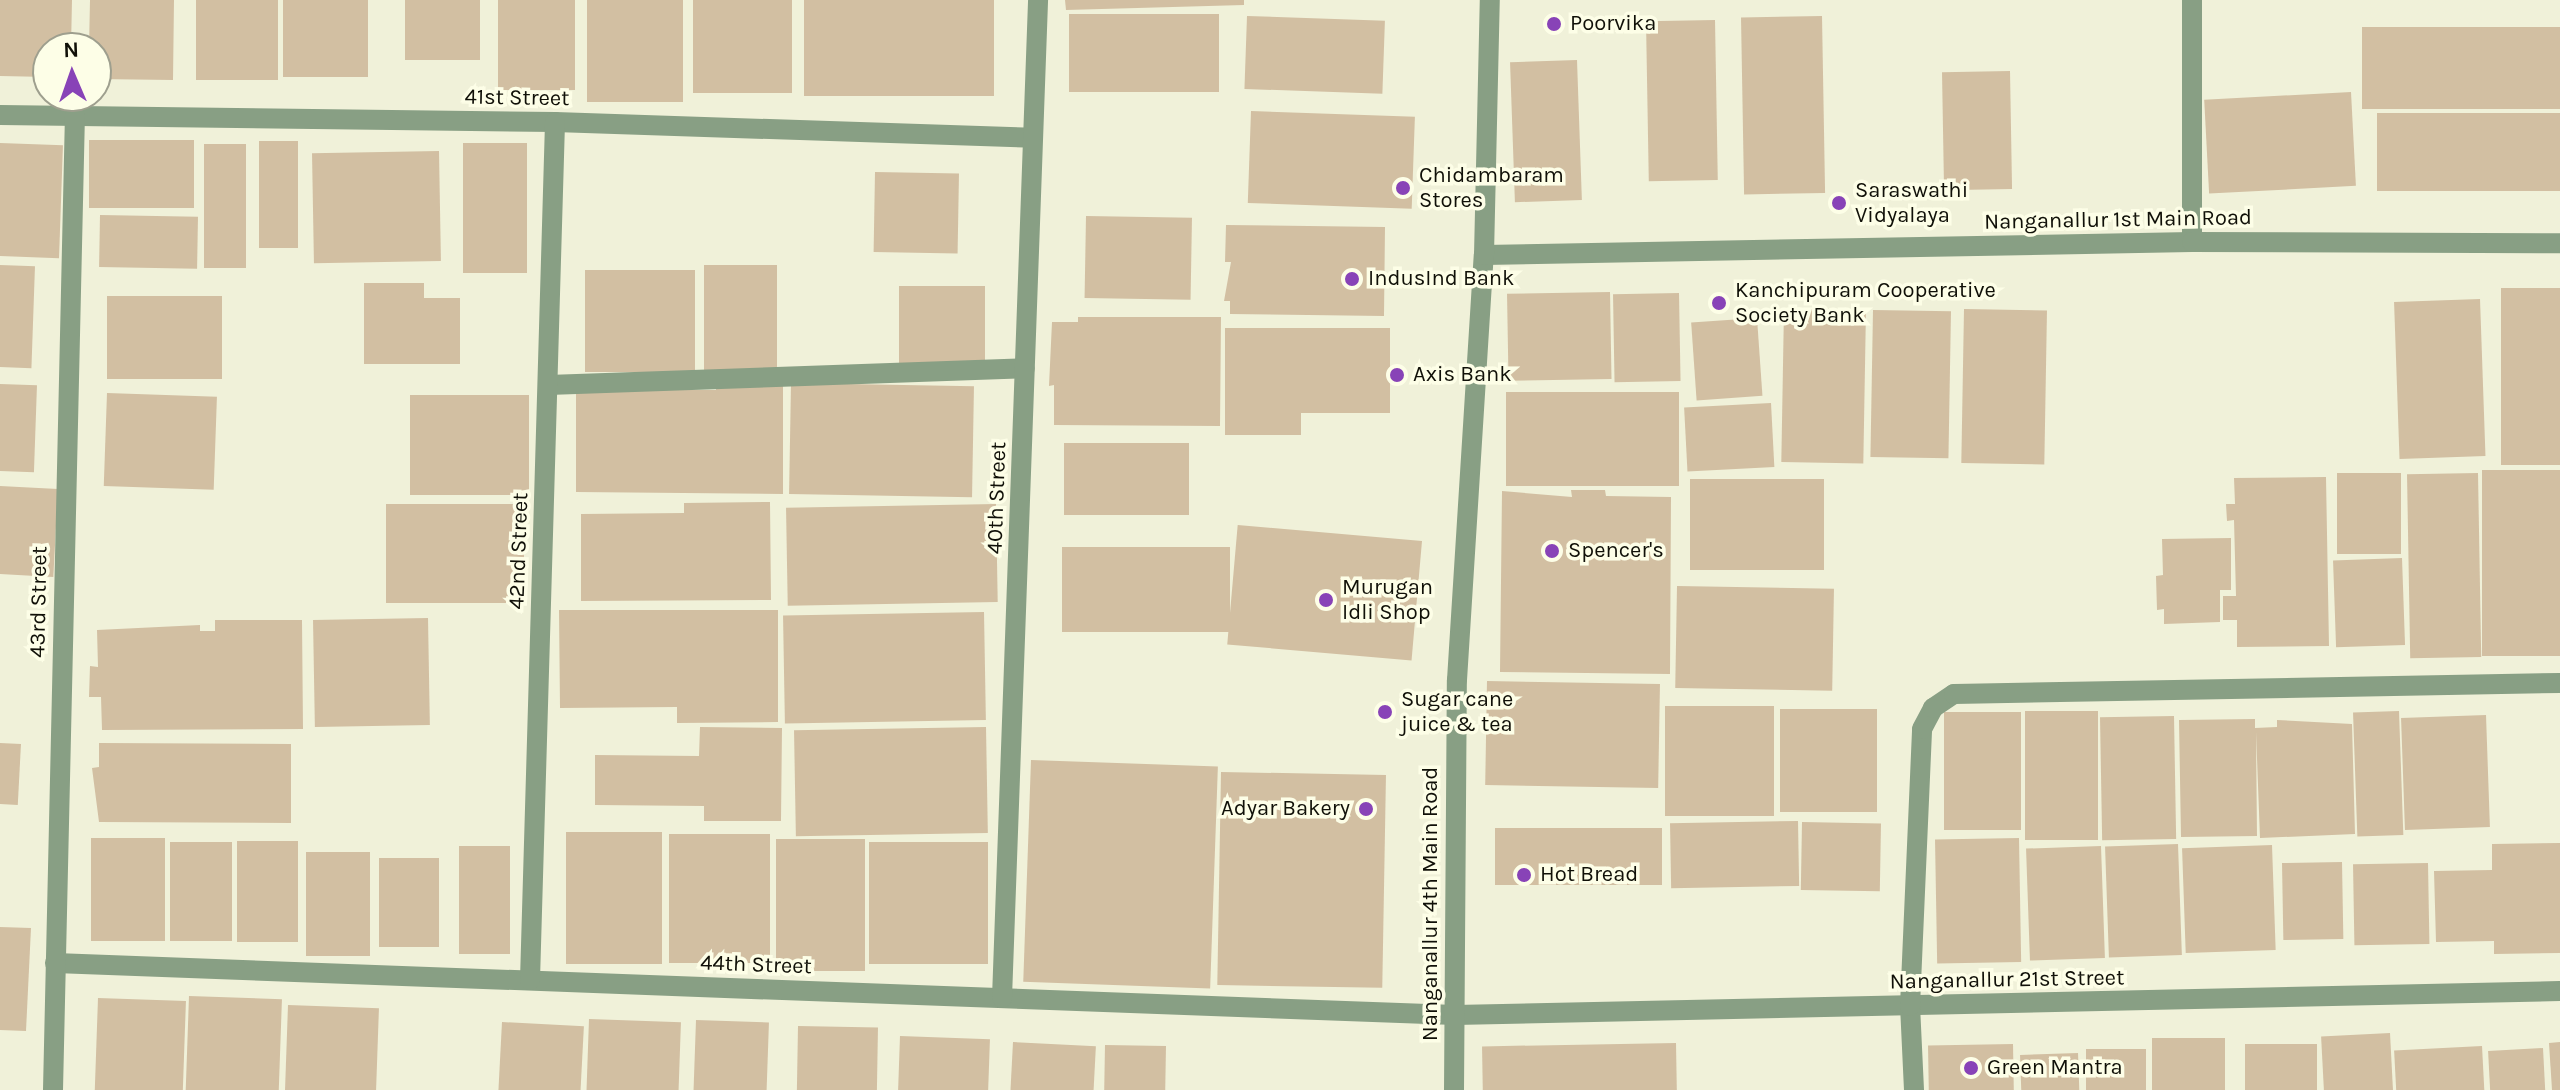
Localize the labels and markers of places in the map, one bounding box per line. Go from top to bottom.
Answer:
place label: Poorvika [1570,11,1656,37]
marker: Poorvika [1545,15,1563,33]
place label: Chidambaram Stores [1419,162,1564,214]
place label: Saraswathi Vidyalaya [1855,177,1968,228]
marker: Chidambaram Stores [1394,179,1412,197]
marker: Saraswathi Vidyalaya [1830,194,1848,212]
place label: IndusInd Bank [1368,266,1515,292]
marker: IndusInd Bank [1343,270,1361,288]
place label: Kanchipuram Cooperative Society Bank [1735,277,1996,328]
marker: Kanchipuram Cooperative Society Bank [1710,294,1728,312]
place label: Axis Bank [1413,362,1512,388]
marker: Axis Bank [1388,366,1406,384]
place label: Spencer's [1568,538,1664,564]
marker: Spencer's [1543,542,1561,560]
place label: Murugan Idli Shop [1342,574,1433,626]
marker: Murugan Idli Shop [1317,591,1335,609]
place label: Sugar cane juice & tea [1401,686,1513,738]
marker: Sugar cane juice & tea [1376,703,1394,721]
place label: Adyar Bakery [1221,796,1350,822]
marker: Adyar Bakery [1357,800,1375,818]
place label: Hot Bread [1540,862,1638,888]
marker: Hot Bread [1515,866,1533,884]
place label: Green Mantra [1987,1055,2123,1081]
marker: Green Mantra [1962,1059,1980,1077]

